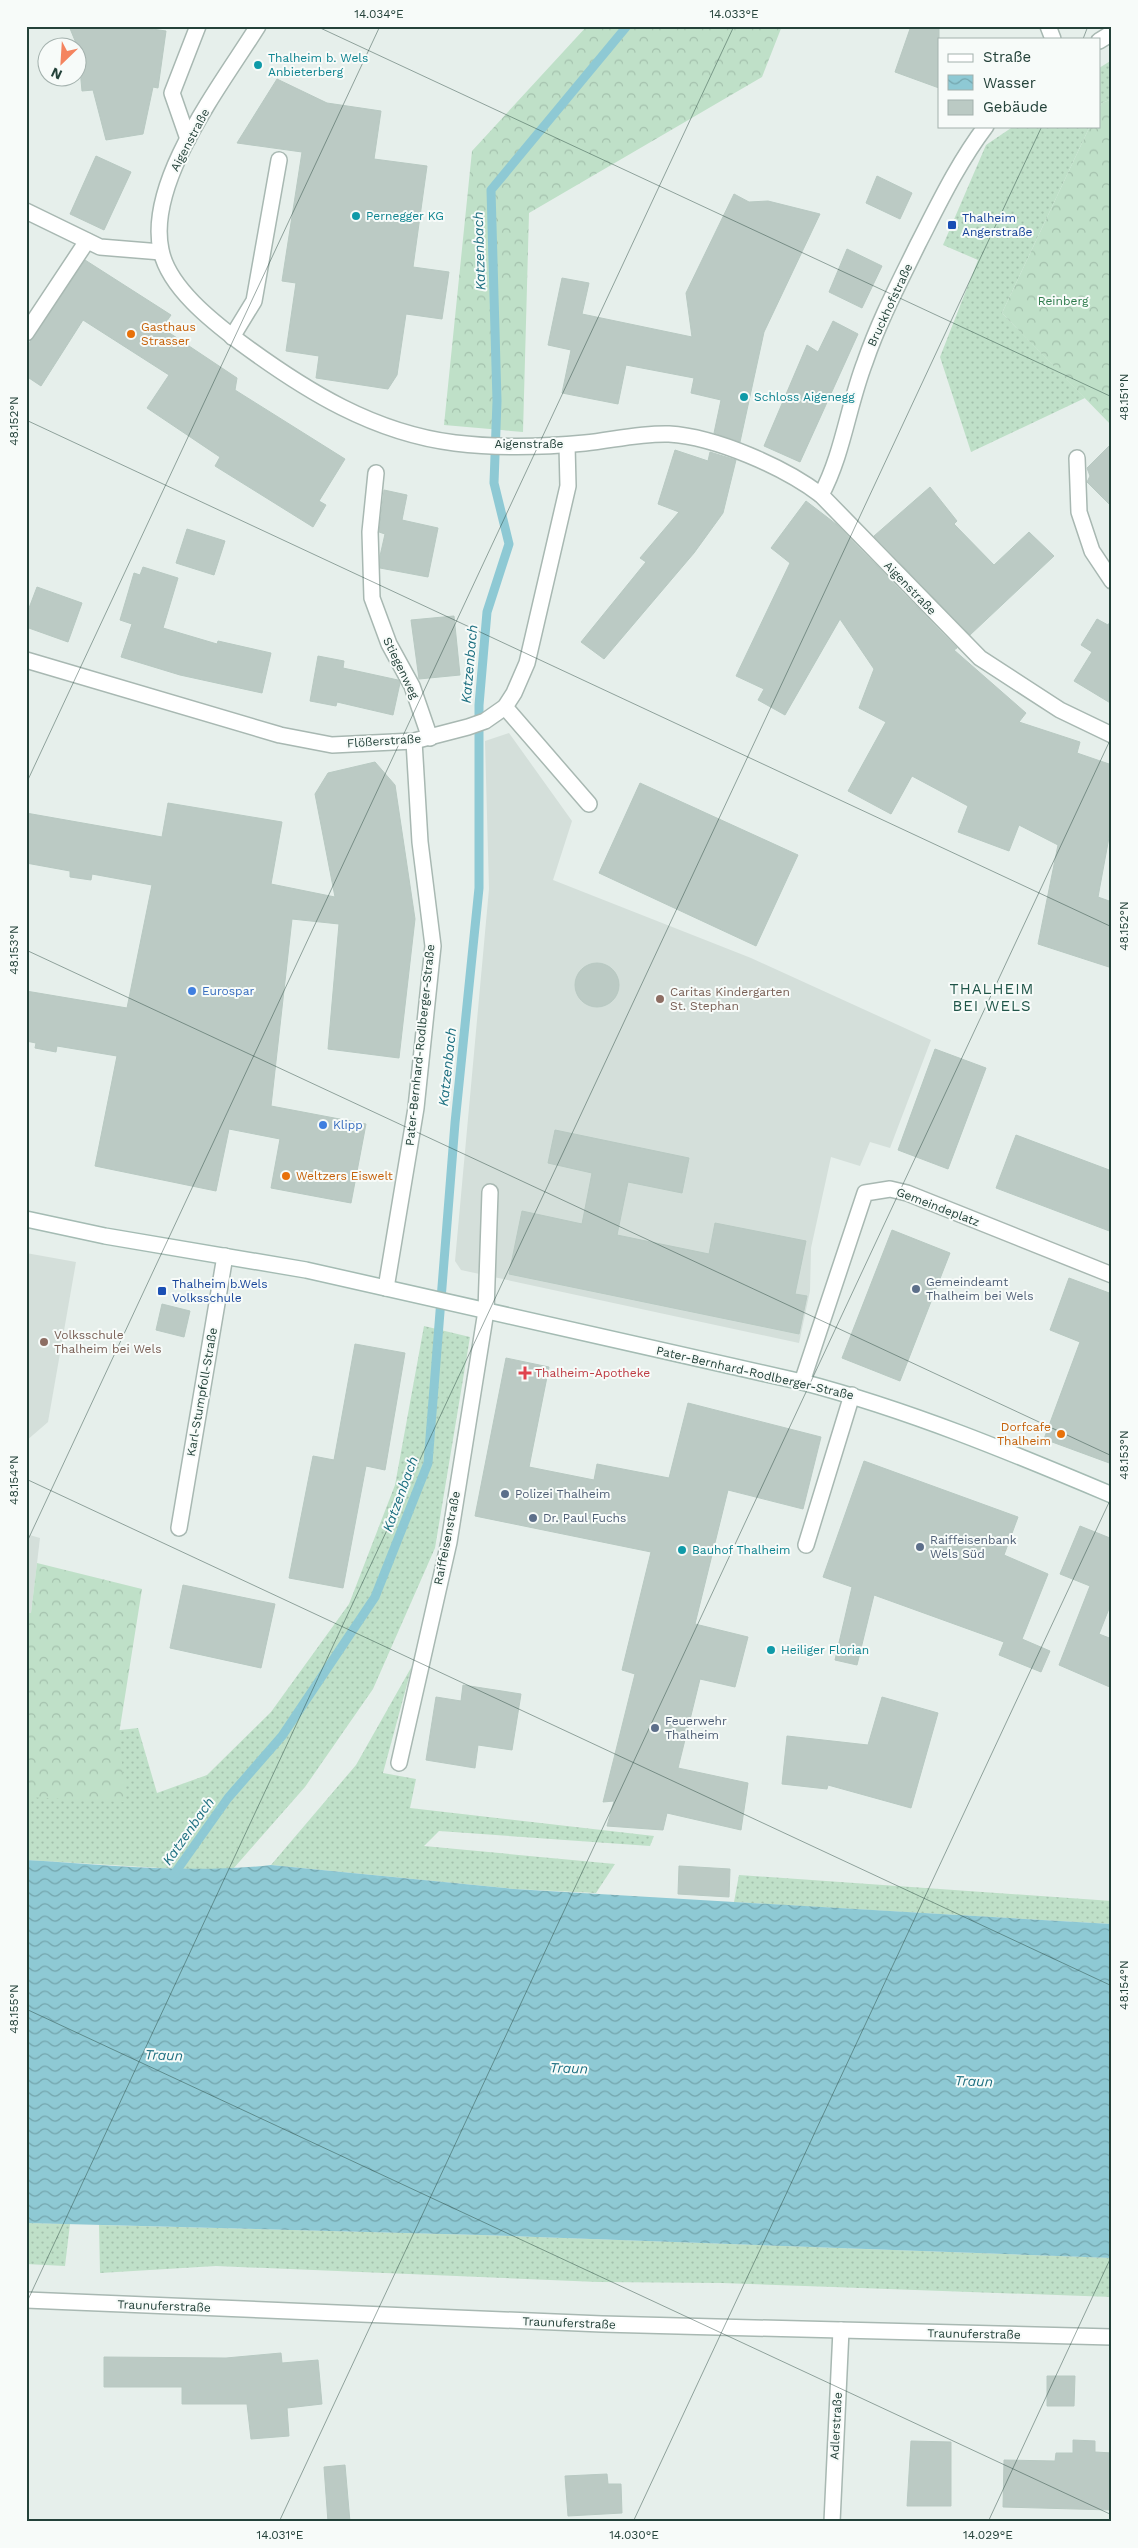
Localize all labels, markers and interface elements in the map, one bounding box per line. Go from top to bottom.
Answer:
text: 14.034°E [354,7,404,21]
text: 14.033°E [709,7,759,21]
north arrow [38,38,88,88]
legend [938,38,1100,128]
text: Straße [983,48,1031,66]
place label: Thalheim b. Wels Anbieterberg [268,51,368,79]
marker: Thalheim b. Wels Anbieterberg [252,59,264,71]
text: N [48,64,65,83]
text: Wasser [983,74,1036,92]
text: Gebäude [983,98,1048,116]
street label: Aigenstraße [168,106,212,174]
place label: Pernegger KG [366,209,444,223]
marker: Pernegger KG [350,210,362,222]
water label: Katzenbach [470,211,488,291]
place label: Thalheim Angerstraße [962,211,1033,239]
marker: Thalheim Angerstraße [946,219,958,231]
street label: Bruckhofstraße [865,261,915,349]
park label: Reinberg [1038,294,1089,308]
place label: Gasthaus Strasser [141,320,196,348]
marker: Gasthaus Strasser [125,328,137,340]
text: 48.151°N [1117,373,1131,421]
place label: Schloss Aigenegg [754,390,855,404]
marker: Schloss Aigenegg [738,391,750,403]
text: 48.152°N [7,396,21,446]
street label: Aigenstraße [494,437,564,451]
street label: Aigenstraße [881,558,939,618]
water label: Katzenbach [458,624,480,704]
street label: Stiegenweg [380,635,422,702]
street label: Flößerstraße [346,731,422,751]
text: 48.152°N [1117,901,1131,951]
text: 48.153°N [7,925,21,975]
street label: Pater-Bernhard-Rodlberger-Straße [402,943,438,1146]
district label: THALHEIM BEI WELS [950,980,1034,1015]
place label: Eurospar [202,984,254,998]
marker: Eurospar [186,985,198,997]
place label: Caritas Kindergarten St. Stephan [670,985,790,1013]
marker: Caritas Kindergarten St. Stephan [654,993,666,1005]
water label: Katzenbach [435,1027,459,1107]
place label: Klipp [333,1118,363,1132]
marker: Klipp [317,1119,329,1131]
place label: Weltzers Eiswelt [296,1169,393,1183]
marker: Weltzers Eiswelt [280,1170,292,1182]
street label: Gemeindeplatz [894,1185,982,1229]
place label: Gemeindeamt Thalheim bei Wels [926,1275,1033,1303]
place label: Thalheim b.Wels Volksschule [172,1277,268,1305]
marker: Gemeindeamt Thalheim bei Wels [910,1283,922,1295]
marker: Thalheim b.Wels Volksschule [156,1285,168,1297]
street label: Karl-Stumpfoll-Straße [184,1327,220,1457]
place label: Volksschule Thalheim bei Wels [54,1328,161,1356]
marker: Volksschule Thalheim bei Wels [38,1336,50,1348]
street label: Pater-Bernhard-Rodlberger-Straße [655,1343,855,1403]
place label: Thalheim-Apotheke [535,1366,650,1380]
marker: Thalheim-Apotheke [519,1367,531,1379]
place label: Dorfcafe Thalheim [997,1420,1051,1448]
marker: Dorfcafe Thalheim [1055,1428,1067,1440]
text: 48.153°N [1117,1430,1131,1480]
water label: Katzenbach [379,1454,421,1534]
text: 48.154°N [7,1455,21,1505]
place label: Polizei Thalheim [515,1487,610,1501]
marker: Polizei Thalheim [499,1488,511,1500]
street label: Raiffeisenstraße [431,1490,463,1586]
place label: Dr. Paul Fuchs [543,1511,626,1525]
marker: Dr. Paul Fuchs [527,1512,539,1524]
place label: Raiffeisenbank Wels Süd [930,1533,1017,1561]
marker: Raiffeisenbank Wels Süd [914,1541,926,1553]
place label: Bauhof Thalheim [692,1543,790,1557]
marker: Bauhof Thalheim [676,1544,688,1556]
place label: Heiliger Florian [781,1643,869,1657]
marker: Heiliger Florian [765,1644,777,1656]
place label: Feuerwehr Thalheim [665,1714,727,1742]
marker: Feuerwehr Thalheim [649,1722,661,1734]
water label: Katzenbach [159,1794,217,1868]
text: 48.154°N [1117,1960,1131,2010]
text: 48.155°N [7,1984,21,2034]
water label: Traun [145,2046,183,2064]
water label: Traun [550,2059,588,2077]
water label: Traun [955,2072,993,2090]
street label: Traunuferstraße [117,2297,211,2315]
street label: Traunuferstraße [522,2314,616,2332]
street label: Traunuferstraße [927,2326,1021,2342]
street label: Adlerstraße [827,2392,845,2460]
text: 14.031°E [257,2528,304,2542]
text: 14.030°E [609,2528,659,2542]
text: 14.029°E [963,2528,1013,2542]

